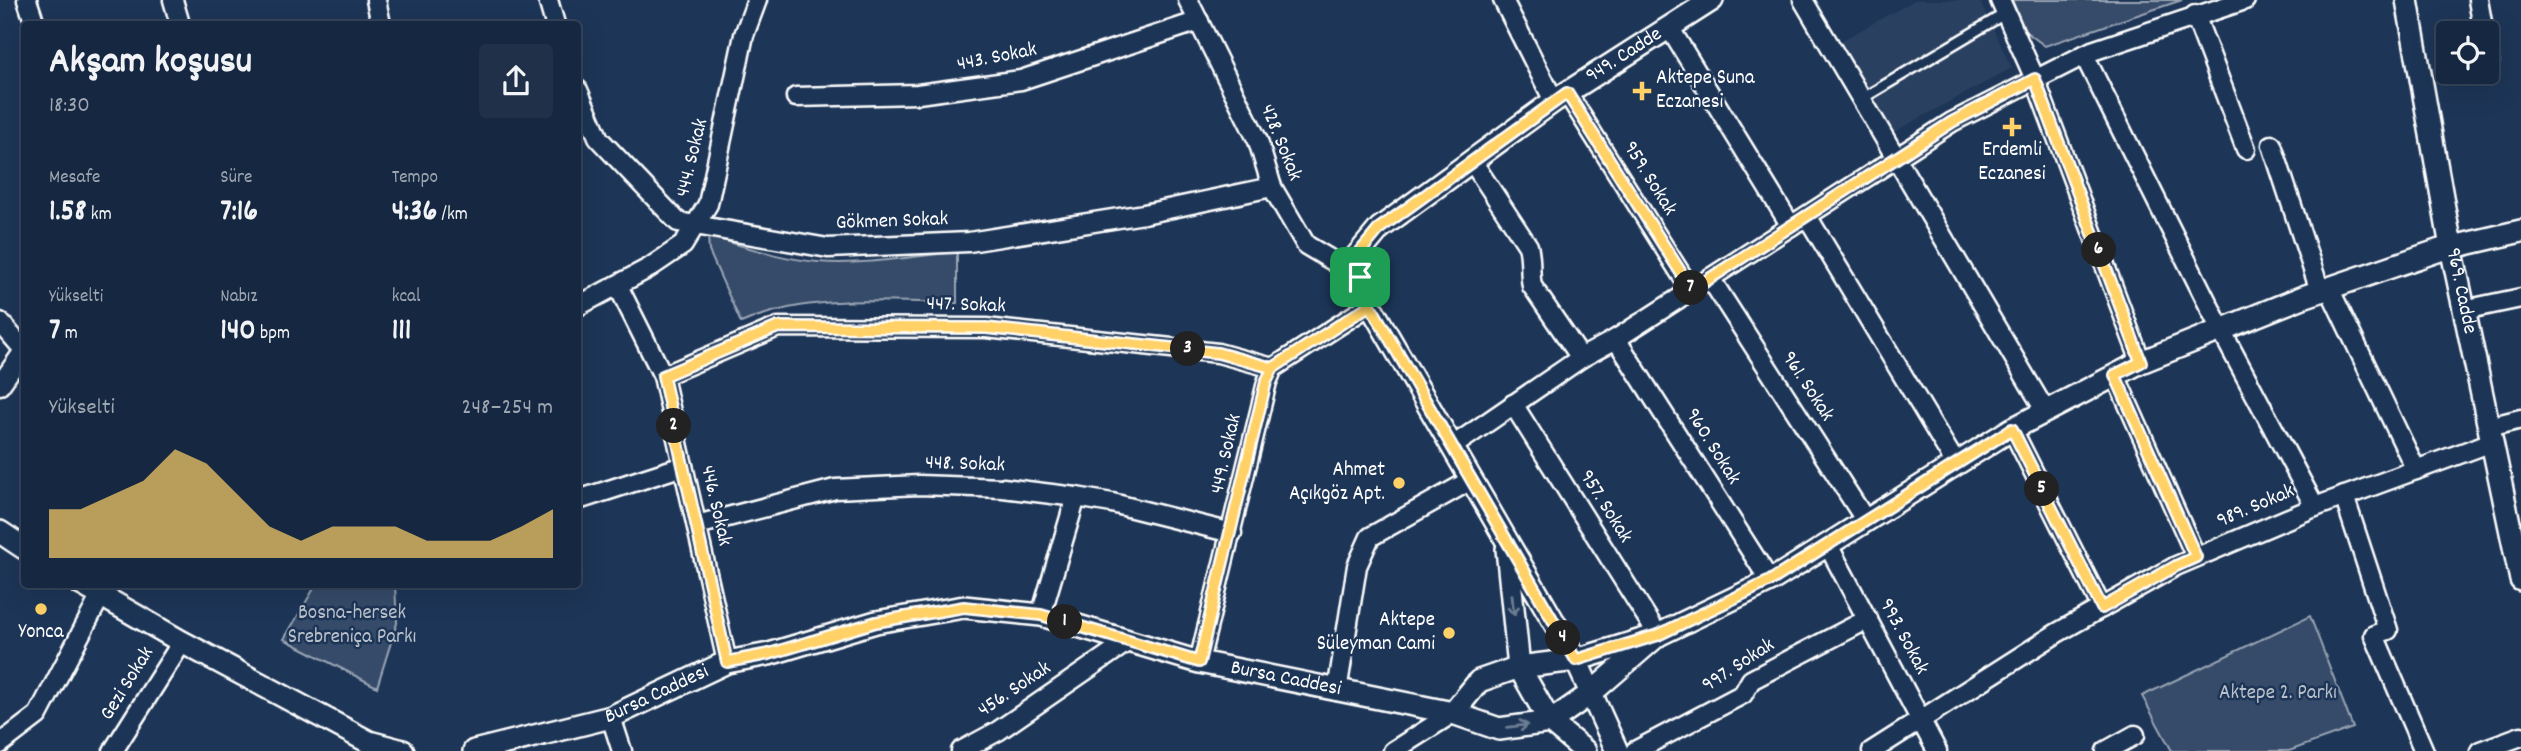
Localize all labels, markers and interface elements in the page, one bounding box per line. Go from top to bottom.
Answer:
street label: 949. Cadde [1580,20,1669,92]
map controls [2436,21,2499,84]
button: locate [2436,21,2499,84]
text: Akşam koşusu [49,36,252,91]
street label: 443. Sokak [955,36,1039,80]
button: share [479,44,553,118]
place label: Aktepe Suna Eczanesi [1656,64,1756,118]
marker: Aktepe Suna Eczanesi [1634,83,1650,99]
text: 18:30 [49,90,90,123]
street label: 428. Sokak [1251,100,1309,186]
street label: 444. Sokak [669,115,717,201]
marker: Erdemli Eczanesi [2004,119,2020,135]
street label: 959. Sokak [1614,136,1684,222]
place label: Erdemli Eczanesi [1978,136,2046,190]
text: Mesafe [49,165,100,192]
text: Süre [220,165,252,192]
text: Tempo [392,165,438,192]
text: 1.58 [49,192,86,235]
text: 7:16 [220,192,258,235]
text: 4:36 [392,192,437,235]
text: km [86,202,112,229]
text: /km [437,202,468,229]
street label: Gökmen Sokak [835,205,949,239]
pin: 6 [2082,232,2116,268]
text: 6 [2094,236,2103,263]
street label: 969. Cadde [2437,245,2484,337]
pin [1330,247,1390,307]
icon: arrive [1341,258,1379,296]
pin: 7 [1674,270,1708,306]
text: 7 [1687,274,1694,301]
text: Yükselti [49,284,103,311]
text: Nabız [220,284,258,311]
text: kcal [392,284,421,311]
street label: 447. Sokak [926,290,1006,322]
text: 7 [49,311,61,354]
text: 140 [220,311,256,354]
text: 111 [392,311,411,354]
text: m [61,321,78,348]
text: bpm [256,321,290,348]
pin: 3 [1170,332,1206,366]
text: 3 [1183,335,1192,362]
street label: 961. Sokak [1773,346,1841,428]
text: Yükselti [49,392,115,425]
text: 248–254 m [461,392,553,425]
street label: 960. Sokak [1677,403,1747,491]
pin: 2 [656,408,692,444]
street label: 449. Sokak [1203,411,1251,497]
text: 2 [669,412,678,439]
street label: 448. Sokak [925,449,1005,481]
place label: Ahmet Açıkgöz Apt. [1289,456,1385,510]
street label: 446. Sokak [691,463,739,549]
street label: 957. Sokak [1571,465,1639,549]
pin: 5 [2024,472,2060,506]
marker: Ahmet Açıkgöz Apt. [1391,475,1407,491]
text: 5 [2037,475,2046,502]
street label: 989. Sokak [2213,477,2299,537]
one-way arrow [1507,594,1520,616]
street label: 993. Sokak [1870,594,1936,680]
park label: Bosna-hersek Srebreniça Parkı [288,599,416,653]
marker: Yonca [33,601,49,617]
pin: 1 [1048,604,1082,640]
place label: Aktepe Süleyman Cami [1317,606,1435,660]
text: 1 [1062,608,1067,635]
place label: Yonca [18,618,65,648]
pin: 4 [1546,620,1580,656]
text: 4 [1559,624,1566,651]
marker: Aktepe Süleyman Cami [1441,625,1457,641]
street label: 997. Sokak [1697,631,1781,701]
street label: Gezi Sokak [94,641,162,727]
street label: 456. Sokak [972,654,1058,726]
street label: Bursa Caddesi [1228,654,1344,705]
street label: Bursa Caddesi [602,658,714,733]
park label: Aktepe 2. Parkı [2219,679,2337,709]
one-way arrow [1506,720,1529,733]

